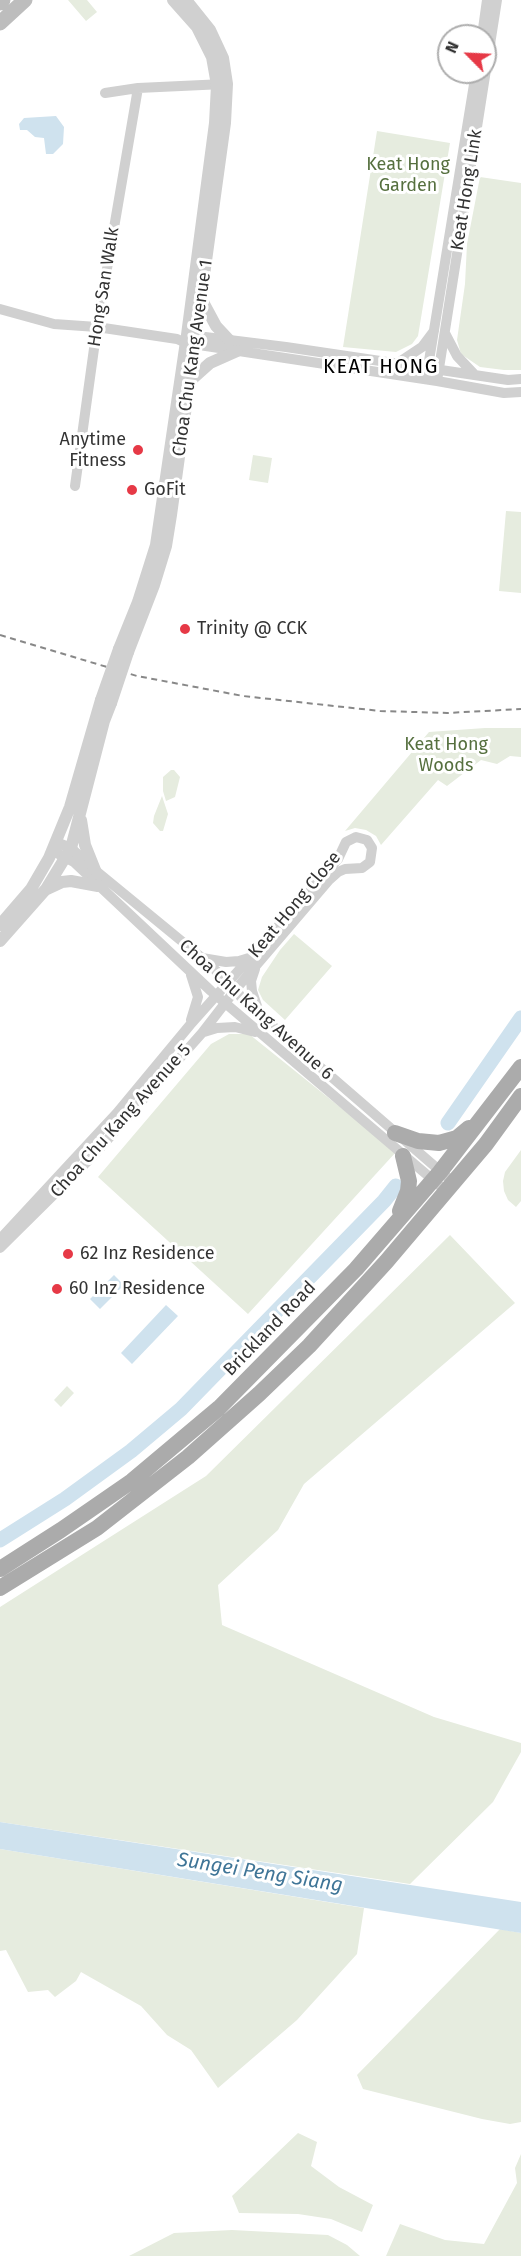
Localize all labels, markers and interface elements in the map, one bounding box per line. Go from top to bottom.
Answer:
north arrow [437,24,497,84]
text: N [441,39,463,56]
street label: Keat Hong Link [447,128,487,252]
park label: Keat Hong Garden [366,154,450,196]
street label: Hong San Walk [84,226,124,348]
street label: Choa Chu Kang Avenue 1 [169,258,217,458]
district label: KEAT HONG [323,355,439,379]
place label: Anytime Fitness [60,429,126,472]
marker: Anytime Fitness [131,443,145,457]
place label: GoFit [144,479,186,501]
marker: GoFit [125,483,139,497]
place label: Trinity @ CCK [197,618,307,640]
marker: Trinity @ CCK [178,622,192,636]
park label: Keat Hong Woods [404,734,488,777]
street label: Keat Hong Close [244,847,346,963]
street label: Choa Chu Kang Avenue 6 [174,935,338,1085]
street label: Choa Chu Kang Avenue 5 [46,1040,196,1202]
place label: 62 Inz Residence [80,1243,215,1265]
marker: 62 Inz Residence [61,1247,75,1261]
street label: Brickland Road [219,1277,321,1381]
place label: 60 Inz Residence [69,1278,205,1300]
marker: 60 Inz Residence [50,1282,64,1296]
water label: Sungei Peng Siang [176,1848,344,1898]

